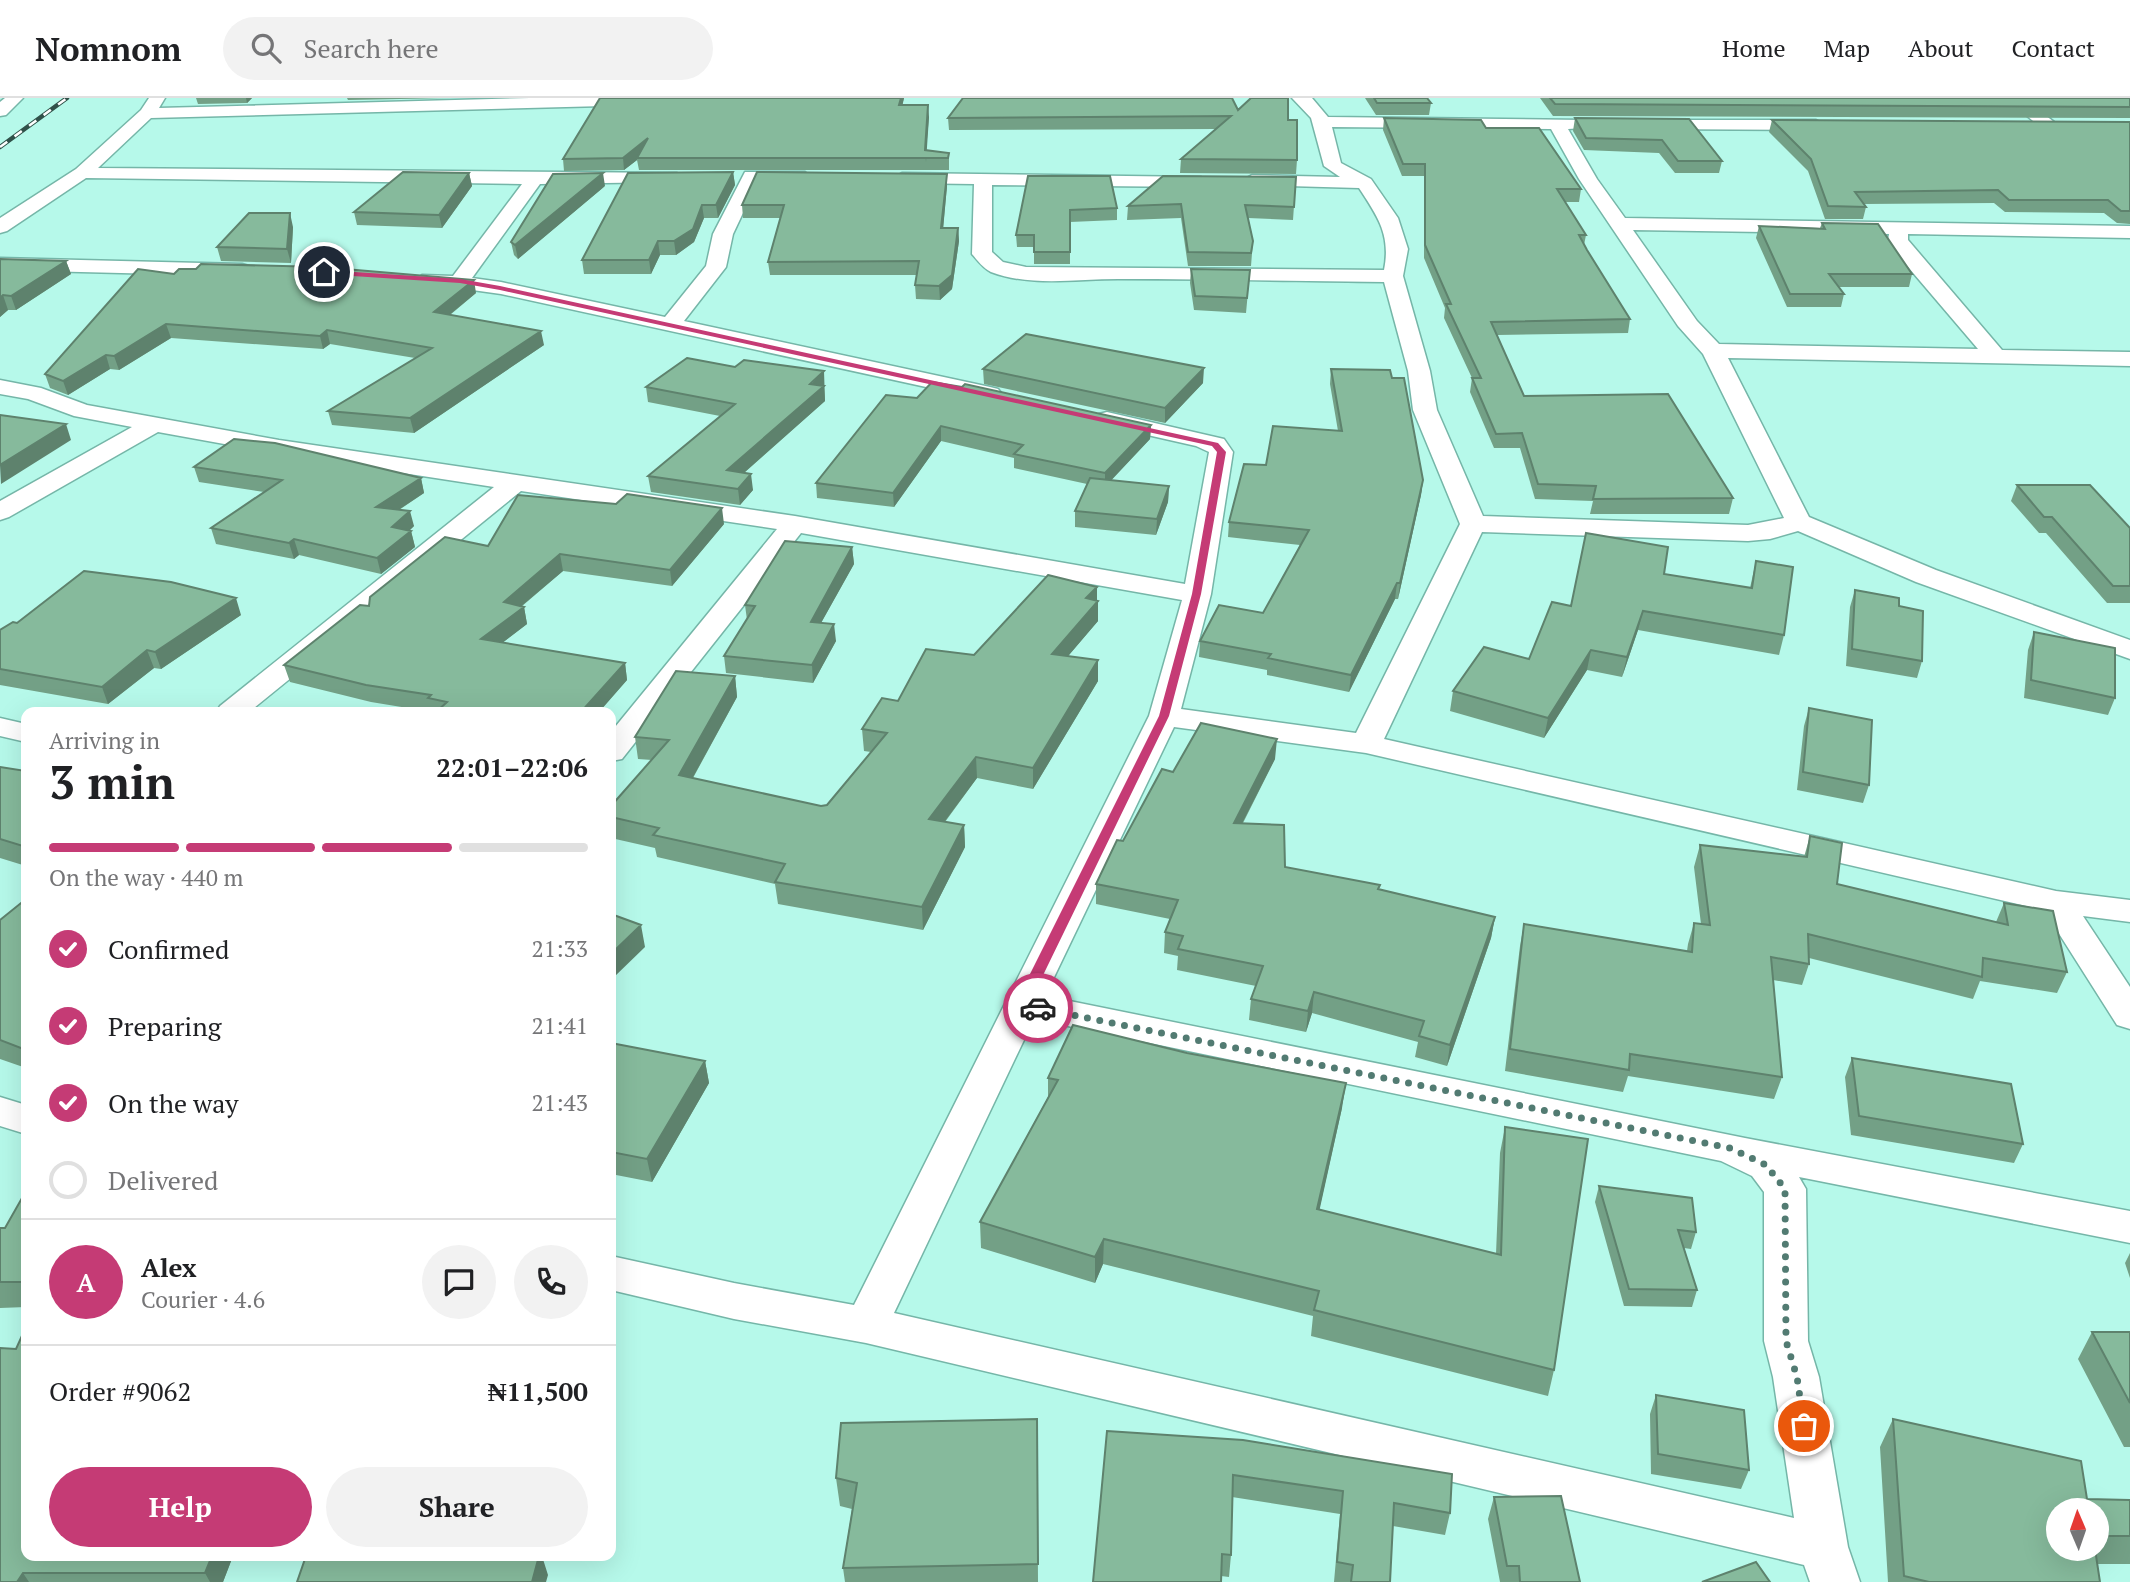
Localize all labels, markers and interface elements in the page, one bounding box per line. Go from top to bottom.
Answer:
search box [223,17,713,80]
text: Nomnom [35,27,181,70]
icon: search [247,29,285,67]
text: Search here [303,31,439,65]
text: Home [1722,32,1786,64]
text: Map [1824,32,1870,64]
text: About [1908,32,1974,64]
text: Contact [2012,32,2095,64]
pin [294,242,354,302]
icon: home [305,253,343,291]
text: Arriving in [49,725,160,756]
text: 22:01–22:06 [436,750,588,784]
text: 3 min [49,751,175,812]
text: On the way · 440 m [49,862,243,893]
icon: check [49,930,87,968]
text: Confirmed [108,932,229,966]
text: 21:33 [531,933,588,964]
courier [1003,973,1073,1043]
icon: car [1019,989,1057,1027]
icon: check [49,1007,87,1045]
text: Preparing [108,1009,221,1043]
text: 21:41 [531,1010,588,1041]
icon: check [49,1084,87,1122]
text: On the way [108,1086,239,1120]
text: 21:43 [531,1087,588,1118]
text: Delivered [108,1163,218,1197]
button: chat [422,1245,496,1319]
button: phone [514,1245,588,1319]
text: Alex [141,1250,197,1284]
text: A [77,1265,95,1299]
text: Courier · 4.6 [141,1284,265,1315]
text: Order #9062 [49,1374,191,1408]
text: ₦11,500 [488,1374,588,1408]
pin [1774,1396,1834,1456]
icon: bag [1785,1407,1823,1445]
button: Help [49,1467,312,1547]
button: Share [326,1467,588,1547]
north arrow [2046,1498,2109,1561]
map controls [2046,1498,2109,1561]

